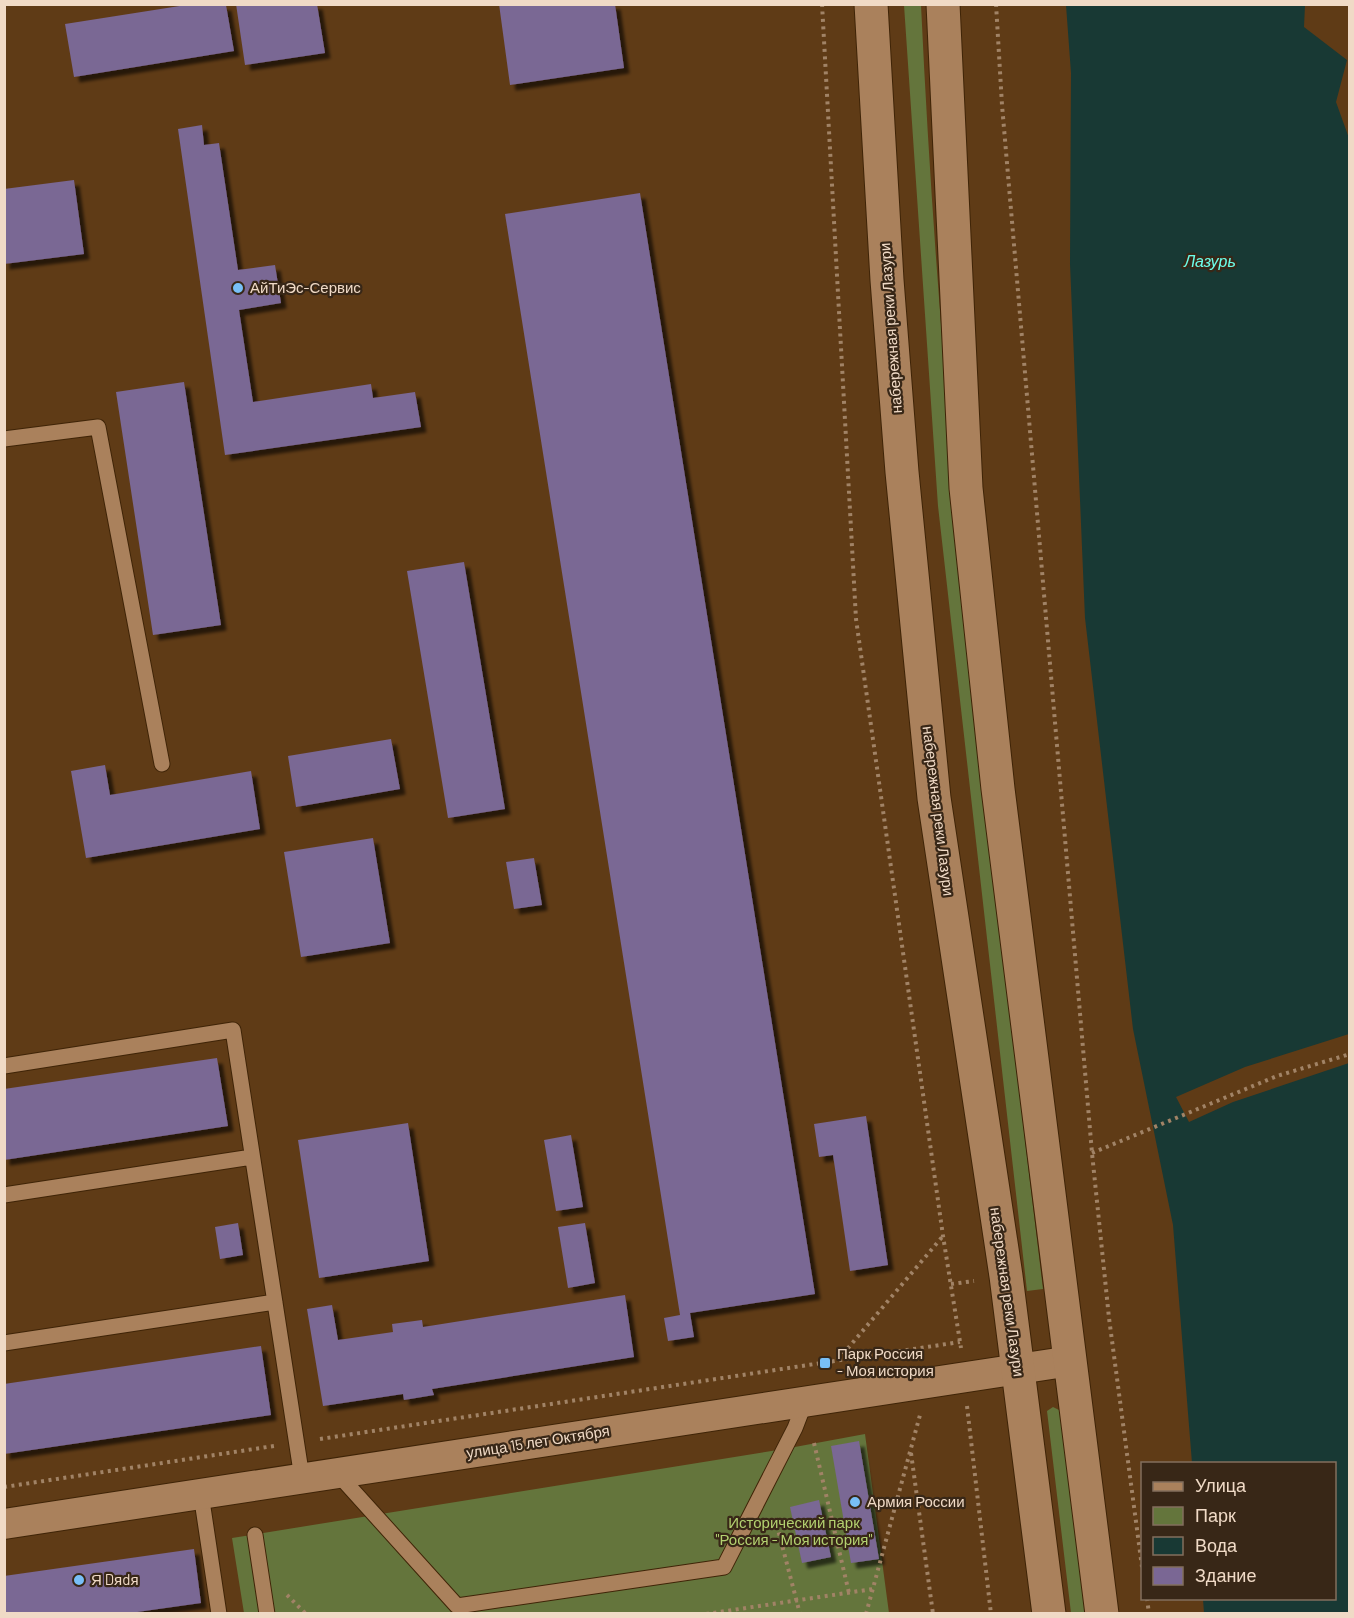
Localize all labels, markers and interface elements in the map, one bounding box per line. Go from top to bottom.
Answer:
street label: набережная реки Лазури [875,242,905,414]
water label: Лазурь [1183,251,1236,270]
place label: АйТиЭс-Сервис [250,278,361,296]
marker: АйТиЭс-Сервис [231,281,245,295]
street label: набережная реки Лазури [920,725,958,897]
street label: набережная реки Лазури [987,1206,1029,1378]
place label: Парк Россия - Моя история [837,1344,934,1379]
marker: Парк Россия - Моя история [818,1356,832,1370]
street label: улица 15 лет Октября [465,1421,611,1461]
legend [1141,1462,1336,1600]
text: Улица [1195,1474,1247,1496]
place label: Армия России [867,1492,965,1510]
marker: Армия России [848,1495,862,1509]
text: Парк [1195,1504,1236,1526]
park label: Исторический парк "Россия - Моя история" [716,1513,872,1548]
text: Вода [1195,1534,1238,1556]
text: Здание [1195,1564,1256,1586]
place label: Я Dяdя [91,1570,139,1588]
marker: Я Dяdя [72,1573,86,1587]

